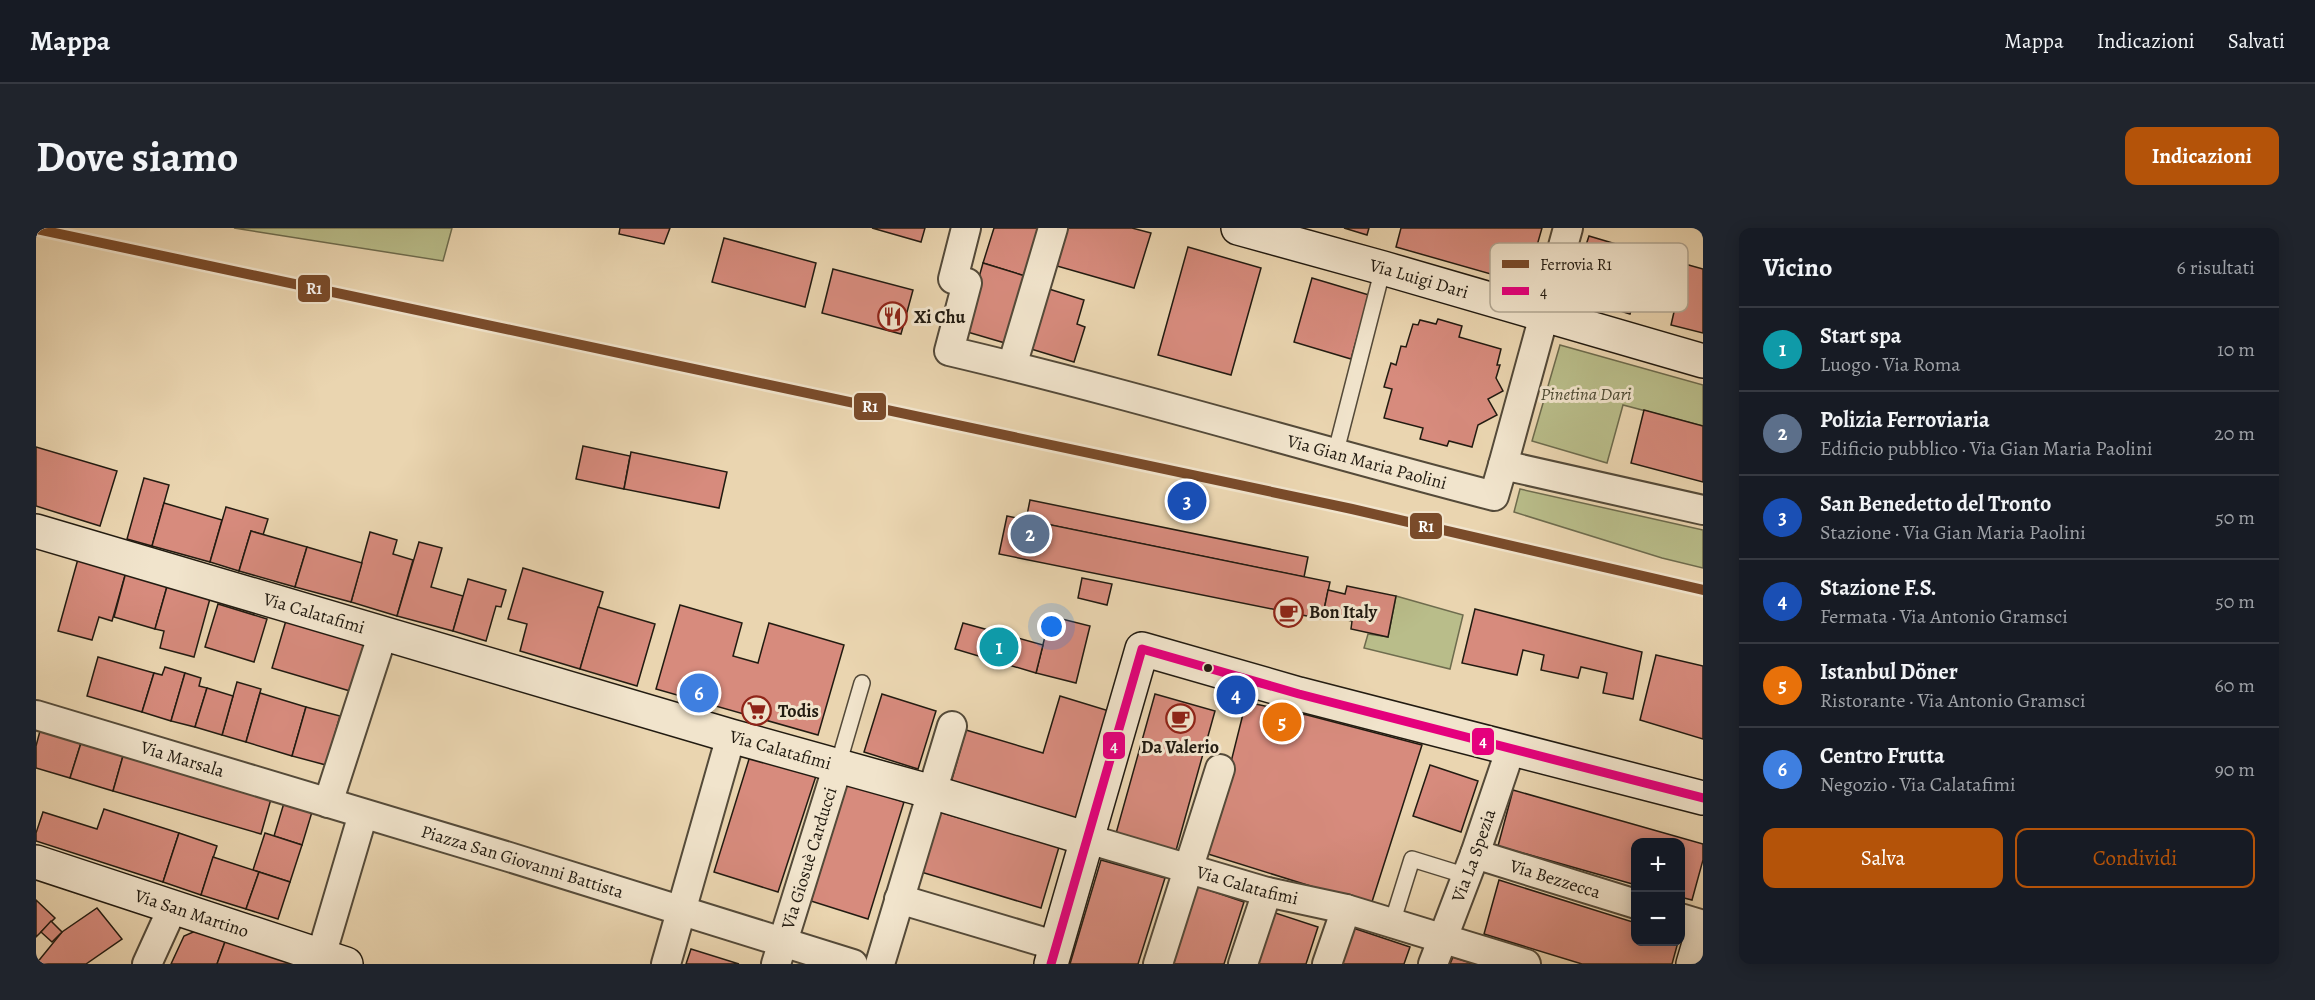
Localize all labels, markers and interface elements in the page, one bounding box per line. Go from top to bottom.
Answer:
text: Mappa [30,22,110,60]
text: Mappa [2004,27,2064,55]
text: Indicazioni [2097,27,2195,55]
text: Salvati [2228,27,2285,55]
button: Indicazioni [2125,127,2279,185]
text: Dove siamo [36,128,238,185]
legend [1490,243,1688,312]
text: Vicino [1763,250,1832,285]
street label: Via Luigi Dari [1366,253,1471,304]
text: Ferrovia R1 [1540,254,1612,276]
text: 6 risultati [2177,254,2255,281]
line badge: R1 [297,274,331,303]
text: R1 [306,278,322,300]
text: 4 [1540,281,1547,303]
restaurant icon: Xi Chu [877,301,909,333]
place label: Xi Chu [914,305,966,329]
text: Start spa [1820,321,1901,351]
text: 1 [1779,336,1786,363]
text: 10 m [2217,336,2255,363]
text: Luogo · Via Roma [1820,351,1961,378]
park label: Pinetina Dari [1540,382,1632,406]
line badge: R1 [853,392,887,421]
text: R1 [862,396,878,418]
text: Polizia Ferroviaria [1820,405,1990,435]
text: 2 [1778,420,1787,447]
text: 20 m [2214,420,2255,447]
street label: Via Gian Maria Paolini [1283,428,1450,495]
text: Edificio pubblico · Via Gian Maria Paolini [1820,435,2153,462]
pin: 3 [1168,478,1206,524]
text: San Benedetto del Tronto [1820,489,2051,519]
text: 3 [1778,504,1787,531]
text: 50 m [2215,504,2255,531]
pin: 2 [1010,512,1050,556]
line badge: R1 [1409,512,1443,540]
text: R1 [1418,516,1434,538]
text: Stazione · Via Gian Maria Paolini [1820,519,2086,546]
text: Stazione F.S. [1820,573,1937,603]
street label: Via Calatafimi [260,586,368,639]
text: 4 [1778,588,1787,615]
text: 50 m [2215,588,2255,615]
cafe icon: Bon Italy [1272,596,1304,628]
place label: Bon Italy [1309,600,1378,624]
text: Fermata · Via Antonio Gramsci [1820,603,2068,630]
your location [1037,612,1066,641]
pin: 1 [980,624,1018,670]
text: Istanbul Döner [1820,657,1958,687]
unlabelled marker [1202,662,1214,674]
pin: 6 [680,670,718,716]
pin: 4 [1216,672,1256,718]
text: 5 [1778,672,1787,699]
text: 60 m [2215,672,2255,699]
text: Ristorante · Via Antonio Gramsci [1820,687,2086,714]
supermarket icon: Todis [741,695,773,727]
place label: Todis [778,699,819,723]
pin: 5 [1262,700,1302,744]
cafe icon: Da Valerio [1164,702,1196,734]
street label: Via Calatafimi [726,724,834,775]
line badge: 4 [1471,727,1495,756]
line badge: 4 [1102,731,1126,760]
text: 4 [1479,731,1487,753]
street label: Via Marsala [137,735,228,783]
place label: Da Valerio [1141,735,1219,759]
text: 4 [1110,736,1118,758]
text: Centro Frutta [1820,741,1945,771]
text: 6 [1778,756,1787,783]
text: 90 m [2215,756,2255,783]
text: Negozio · Via Calatafimi [1820,771,2016,798]
street label: Via Giosuè Carducci [775,784,842,933]
street label: Via La Spezia [1445,805,1502,906]
street label: Piazza San Giovanni Battista [418,819,627,904]
button: Salva [1763,828,2003,888]
button: Condividi [2015,828,2255,888]
map controls [1631,838,1685,946]
button: + [1631,838,1685,892]
street label: Via Bezzecca [1506,853,1604,904]
street label: Via Calatafimi [1193,859,1301,910]
street label: Via San Martino [131,883,252,943]
button: − [1631,892,1685,946]

